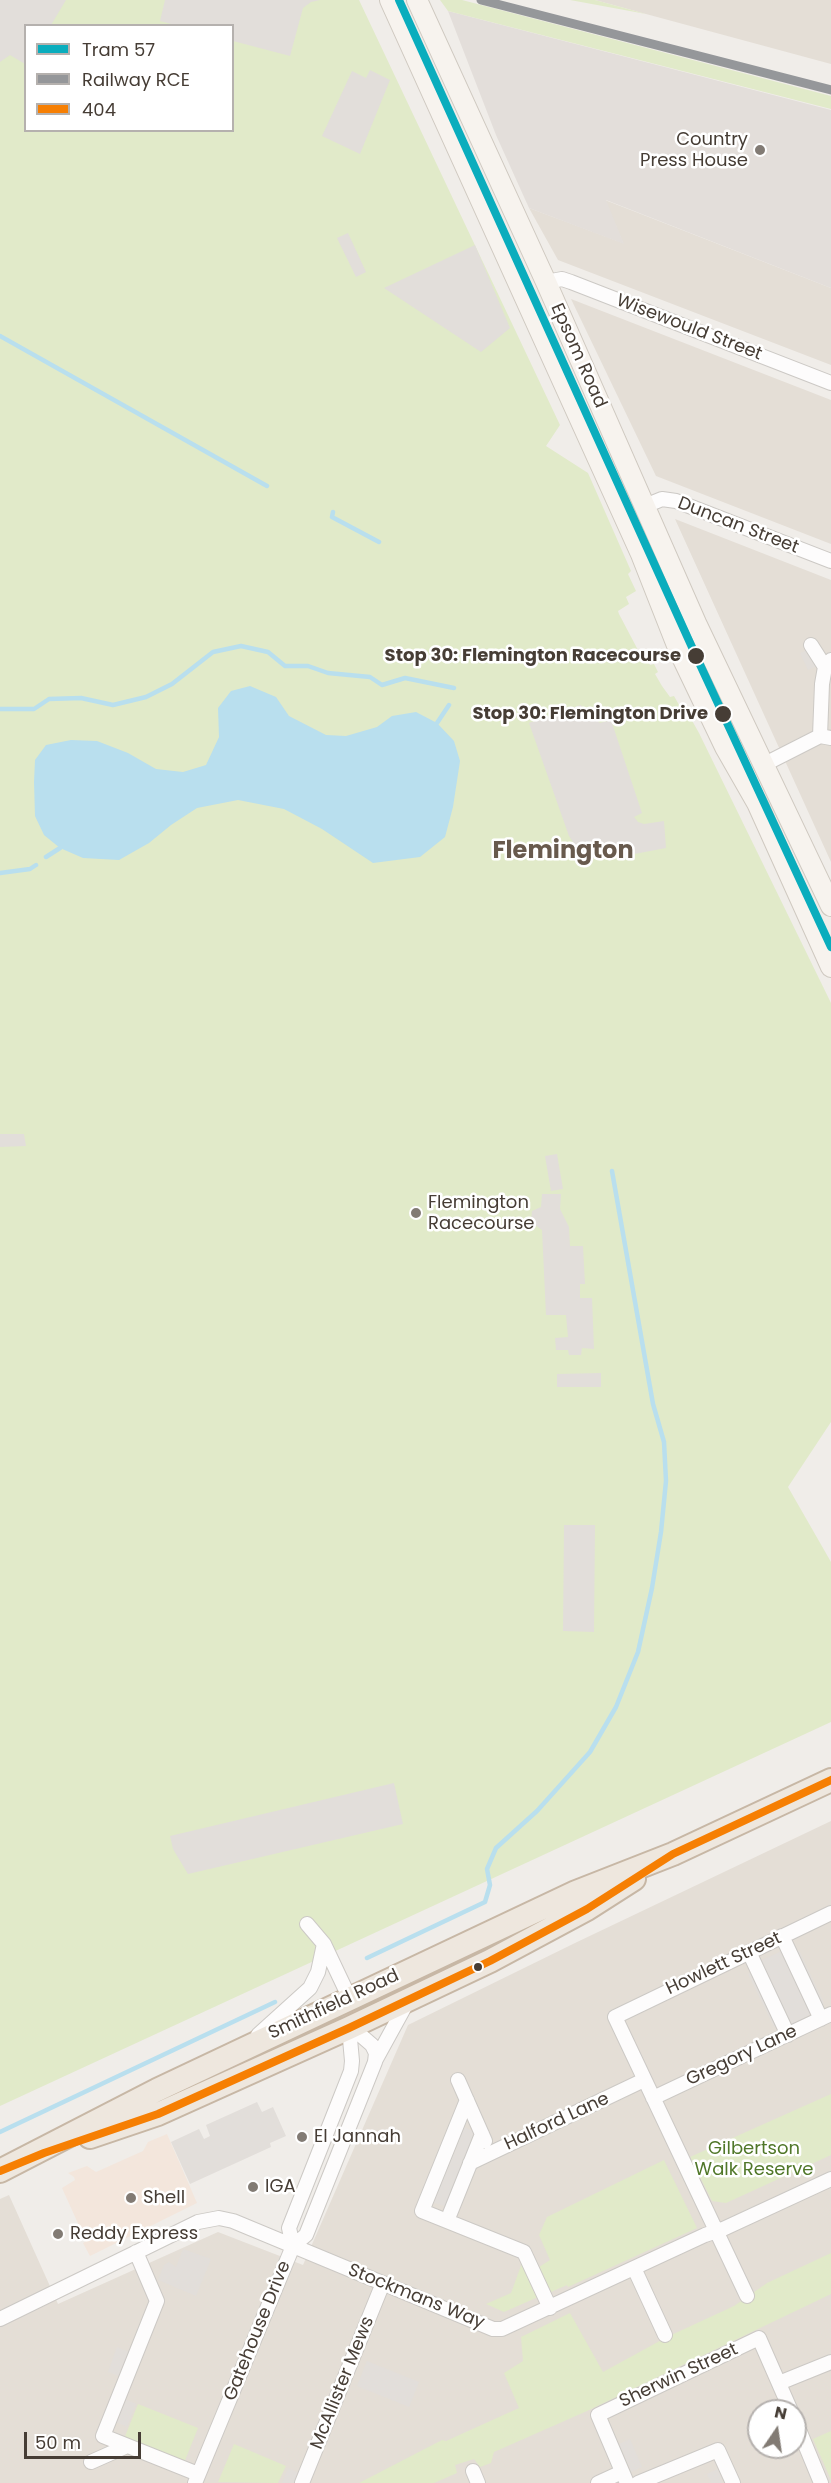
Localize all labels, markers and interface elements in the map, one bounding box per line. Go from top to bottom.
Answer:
legend [24,24,234,132]
text: Tram 57 [82,37,155,62]
text: Railway RCE [82,67,190,92]
text: 404 [82,97,116,122]
place label: Country Press House [640,129,748,172]
marker: Country Press House [753,143,767,157]
street label: Wisewould Street [613,290,765,366]
street label: Epsom Road [545,300,611,412]
street label: Duncan Street [674,493,802,559]
place label: Stop 30: Flemington Racecourse [385,645,681,667]
marker: Stop 30: Flemington Racecourse [686,646,706,666]
place label: Stop 30: Flemington Drive [472,703,708,725]
marker: Stop 30: Flemington Drive [713,704,733,724]
district label: Flemington [492,838,634,866]
place label: Flemington Racecourse [428,1192,534,1234]
marker: Flemington Racecourse [409,1206,423,1220]
street label: Howlett Street [663,1928,785,2000]
unlabelled marker [472,1961,484,1973]
street label: Smithfield Road [265,1965,403,2045]
street label: Gregory Lane [683,2021,801,2091]
street label: Halford Lane [501,2088,613,2156]
place label: El Jannah [314,2126,401,2148]
marker: El Jannah [295,2130,309,2144]
park label: Gilbertson Walk Reserve [695,2138,813,2180]
place label: IGA [265,2176,296,2198]
marker: IGA [246,2180,260,2194]
place label: Shell [143,2187,185,2209]
marker: Shell [124,2191,138,2205]
place label: Reddy Express [70,2223,198,2245]
marker: Reddy Express [51,2227,65,2241]
street label: Gatehouse Drive [220,2258,296,2404]
street label: Stockmans Way [345,2260,487,2334]
street label: McAllister Mews [307,2313,379,2453]
street label: Sherwin Street [616,2339,742,2413]
north arrow [747,2399,807,2459]
text: N [772,2400,789,2425]
scale bar [27,2420,144,2458]
text: 50 m [35,2430,81,2455]

